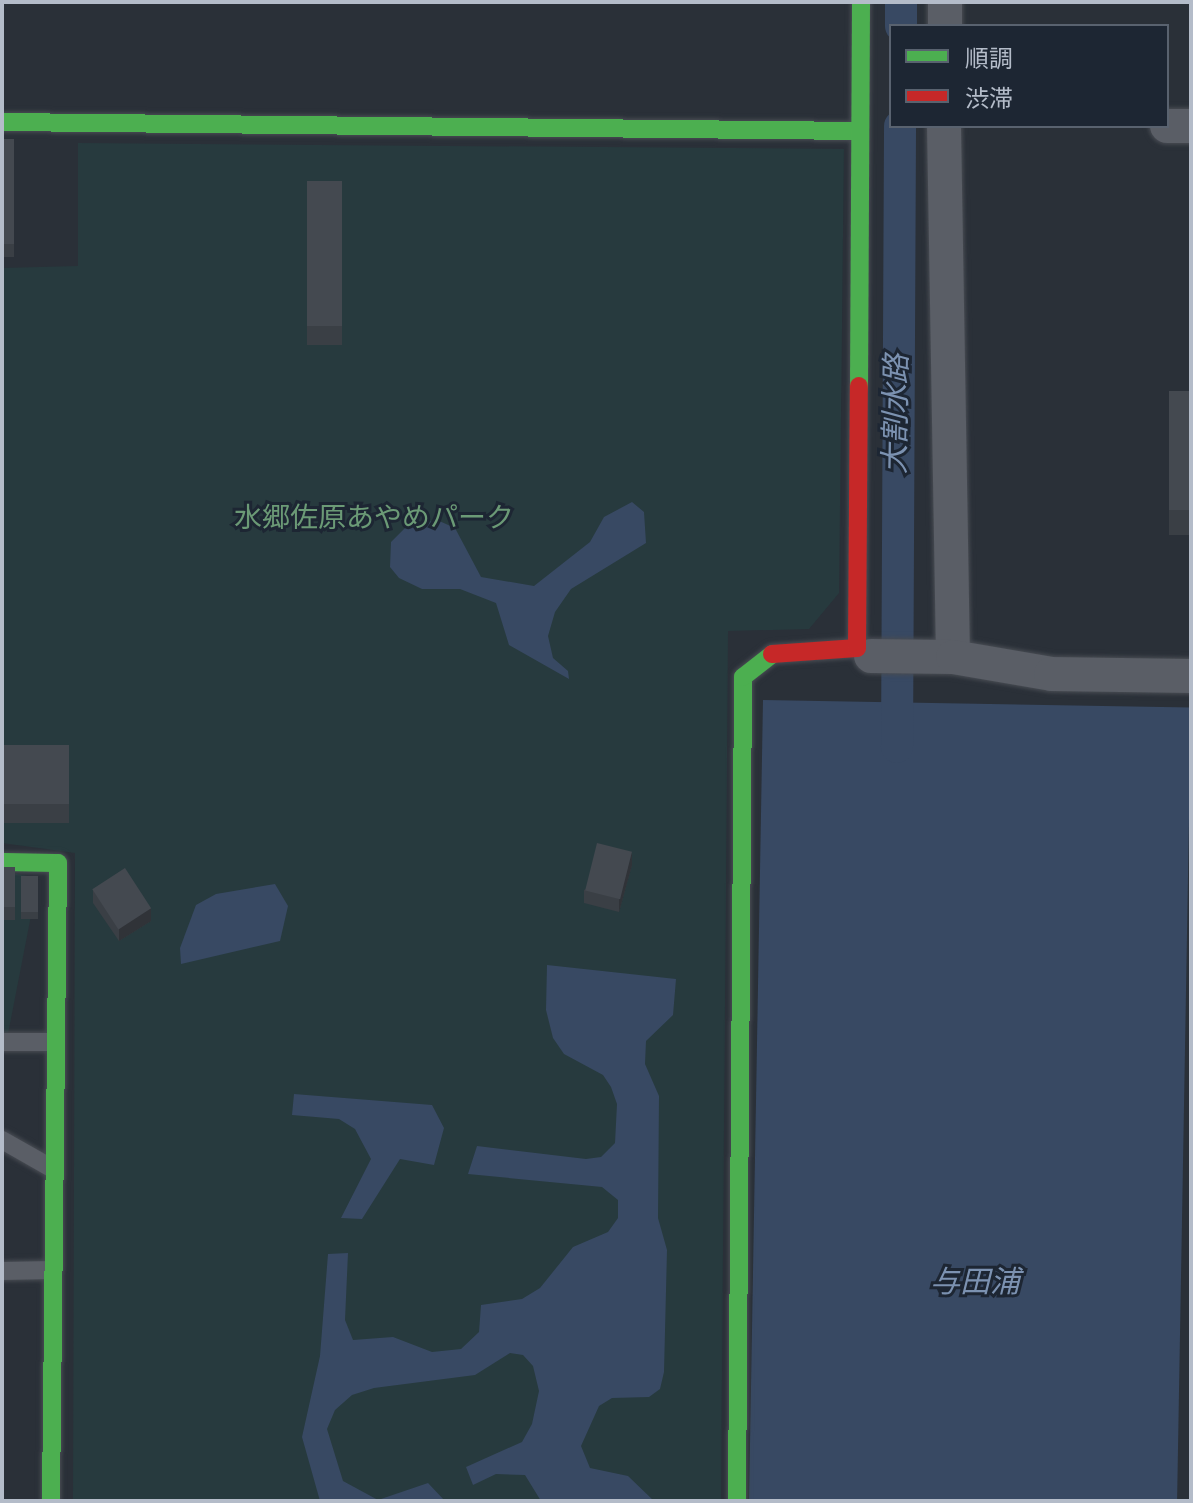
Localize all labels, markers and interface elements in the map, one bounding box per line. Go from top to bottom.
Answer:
legend [889,24,1169,128]
text: 順調 [965,45,1013,74]
text: 渋滞 [965,85,1013,114]
water label: 大割水路 [878,354,916,474]
park label: 水郷佐原あやめパーク [234,501,514,535]
water label: 与田浦 [930,1265,1020,1301]

